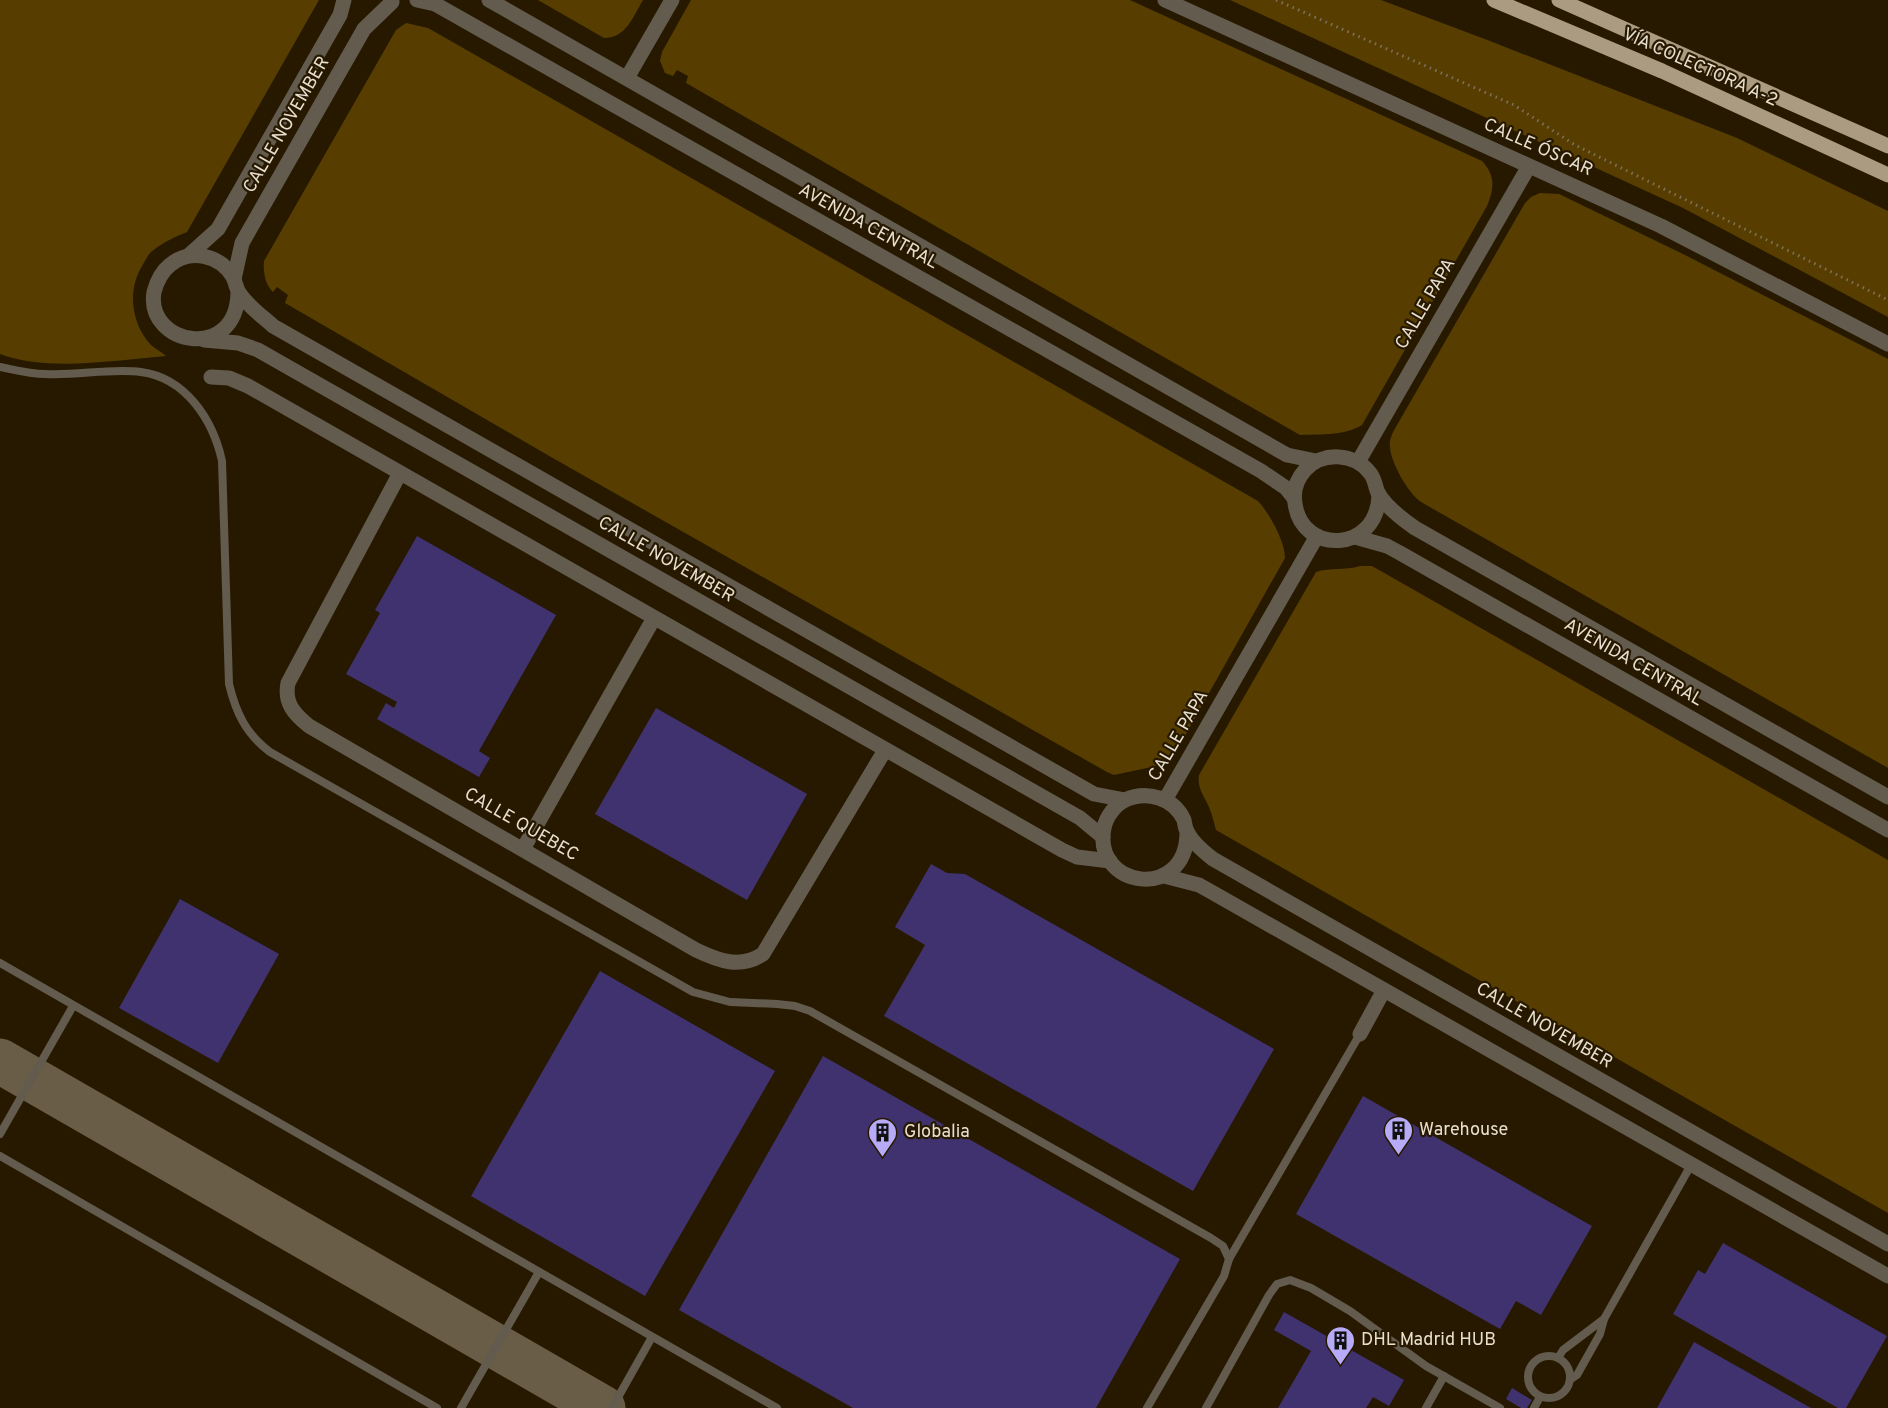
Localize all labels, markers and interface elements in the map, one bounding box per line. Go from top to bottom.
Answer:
street label: VÍA COLECTORA A-2 [1619,22,1782,113]
street label: CALLE NOVEMBER [239,53,335,197]
street label: CALLE ÓSCAR [1480,112,1597,182]
street label: AVENIDA CENTRAL [794,179,942,275]
street label: CALLE PAPA [1391,254,1461,354]
street label: CALLE NOVEMBER [594,512,738,608]
street label: AVENIDA CENTRAL [1560,614,1706,712]
street label: CALLE PAPA [1144,686,1214,786]
street label: CALLE QUEBEC [460,783,582,867]
street label: CALLE NOVEMBER [1472,978,1616,1074]
building icon: Warehouse [1382,1114,1414,1156]
building icon: Globalia [867,1116,899,1158]
place label: Warehouse [1419,1119,1508,1142]
place label: Globalia [904,1121,970,1144]
building icon: DHL Madrid HUB [1324,1324,1356,1366]
place label: DHL Madrid HUB [1361,1329,1496,1352]

